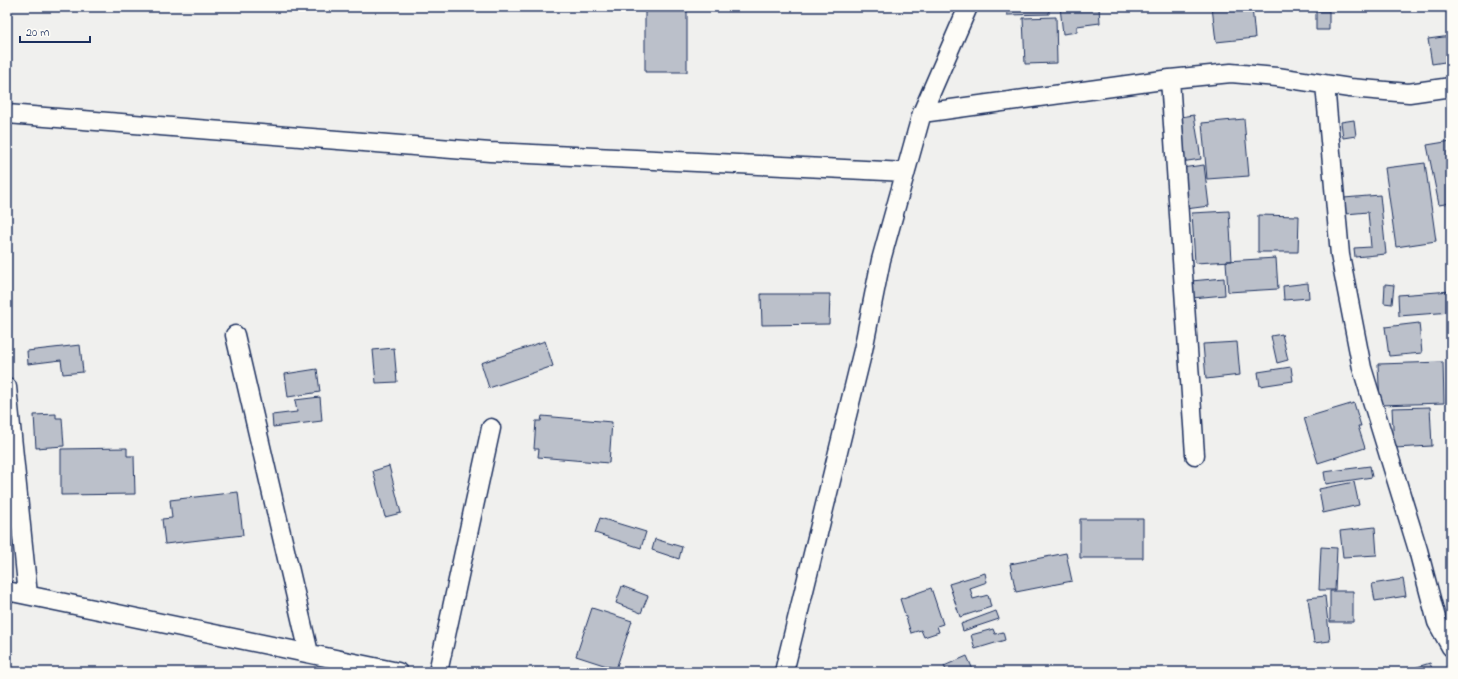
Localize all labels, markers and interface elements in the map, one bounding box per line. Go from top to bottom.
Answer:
scale bar [20,18,90,44]
text: 20 m [26,24,49,42]

